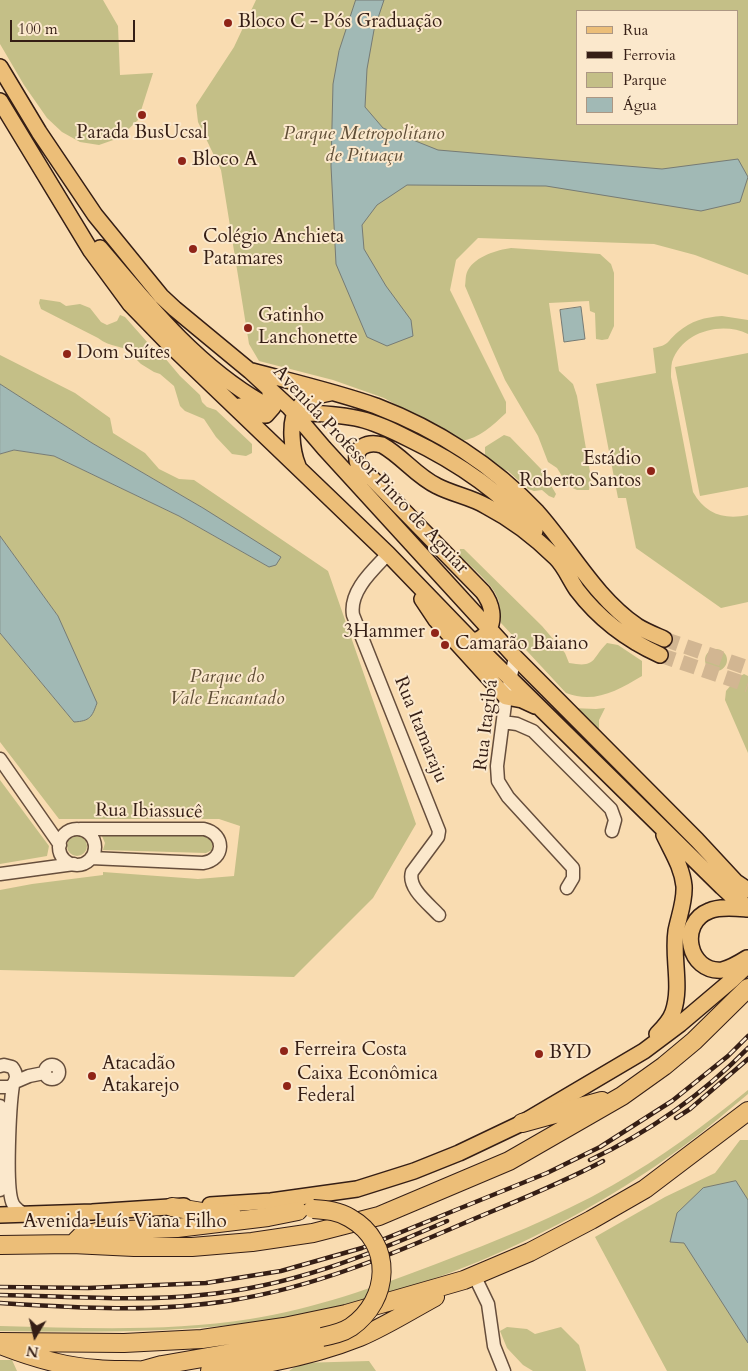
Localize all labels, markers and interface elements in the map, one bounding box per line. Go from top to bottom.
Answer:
scale bar [12,10,138,42]
legend [576,10,738,125]
place label: Bloco C - Pós Graduação [238,12,442,34]
marker: Bloco C - Pós Graduação [222,17,234,29]
text: 100 m [18,19,58,39]
text: Rua [623,20,648,40]
text: Ferrovia [623,45,676,65]
text: Parque [623,70,667,90]
text: Água [623,95,657,115]
marker: Parada BusUcsal [136,109,148,121]
place label: Parada BusUcsal [76,123,208,145]
park label: Parque Metropolitano de Pituaçu [283,124,445,168]
place label: Bloco A [192,150,258,172]
marker: Bloco A [176,155,188,167]
place label: Colégio Anchieta Patamares [203,227,344,271]
marker: Colégio Anchieta Patamares [187,243,199,255]
place label: Gatinho Lanchonette [258,306,358,350]
marker: Gatinho Lanchonette [242,322,254,334]
place label: Dom Suítes [77,343,170,365]
marker: Dom Suítes [61,348,73,360]
street label: Avenida Professor Pinto de Aguiar [267,361,473,579]
place label: Estádio Roberto Santos [519,449,641,493]
marker: Estádio Roberto Santos [645,465,657,477]
place label: 3Hammer [343,622,425,644]
marker: 3Hammer [429,627,441,639]
place label: Camarão Baiano [455,634,588,656]
marker: Camarão Baiano [439,639,451,651]
park label: Parque do Vale Encantado [169,667,285,711]
street label: Rua Itamaraju [388,673,452,787]
street label: Rua Itagibá [470,678,504,772]
street label: Rua Ibiassucê [95,800,203,824]
place label: Ferreira Costa [294,1040,407,1062]
place label: BYD [549,1043,592,1065]
marker: Ferreira Costa [278,1045,290,1057]
marker: BYD [533,1048,545,1060]
place label: Atacadão Atakarejo [102,1054,179,1098]
place label: Caixa Econômica Federal [297,1064,438,1108]
marker: Atacadão Atakarejo [86,1070,98,1082]
marker: Caixa Econômica Federal [281,1080,293,1092]
street label: Avenida Luís Viana Filho [23,1212,227,1234]
north arrow [10,1311,60,1361]
text: N [25,1341,40,1362]

